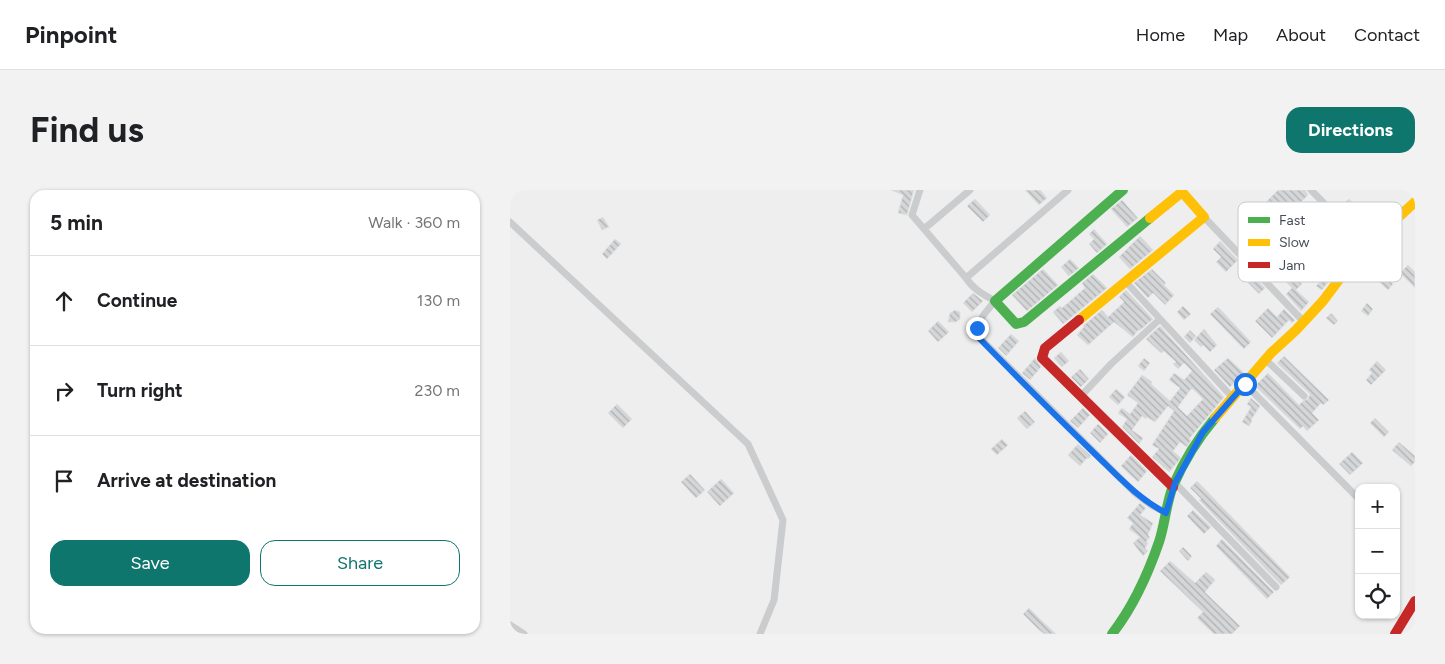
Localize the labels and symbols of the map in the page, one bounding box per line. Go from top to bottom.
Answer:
legend [1238,202,1402,282]
text: Fast [1279,212,1305,229]
text: Slow [1279,234,1310,251]
text: Jam [1279,257,1305,274]
route end [966,317,989,340]
route start [1234,373,1257,396]

